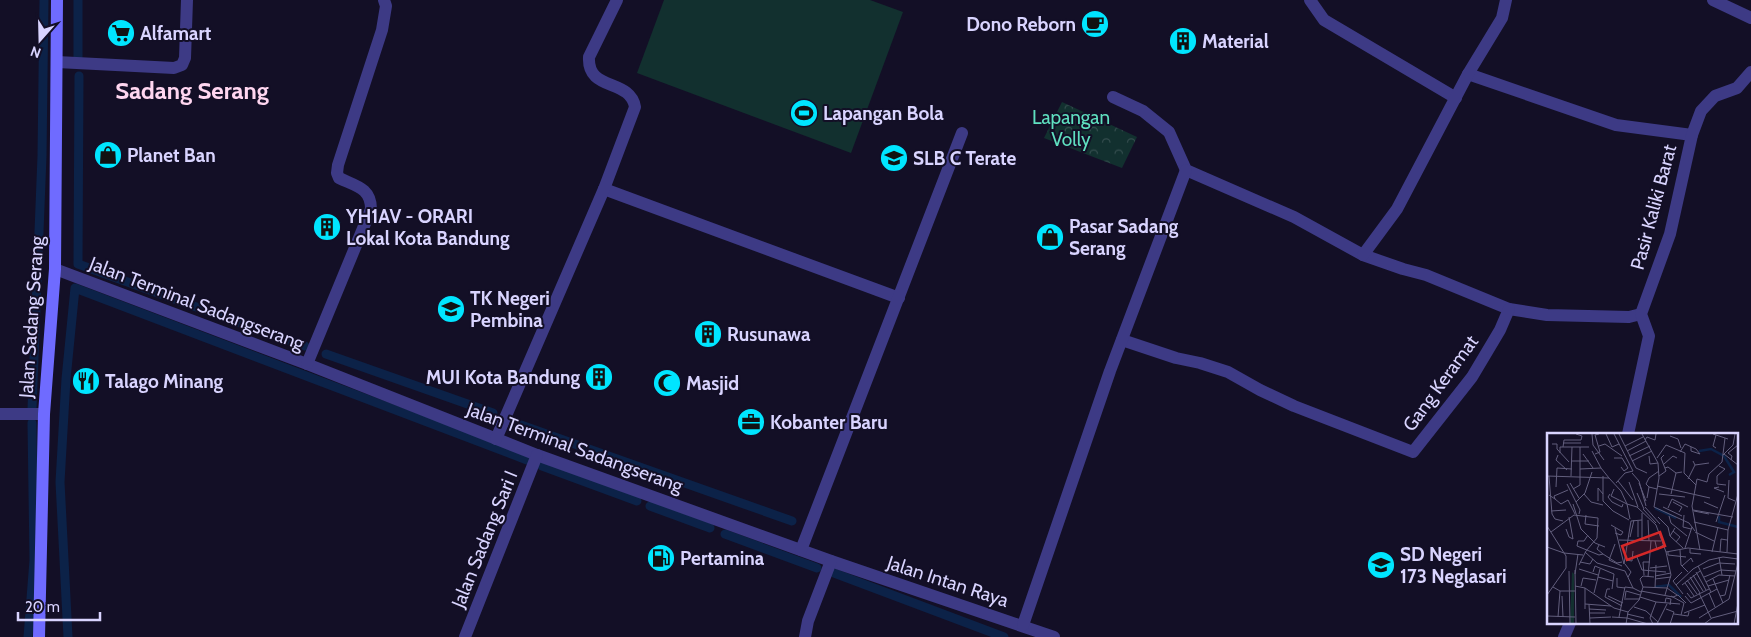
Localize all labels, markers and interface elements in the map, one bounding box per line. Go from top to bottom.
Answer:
cafe icon: Dono Reborn [1080,9,1110,39]
place label: Dono Reborn [966,13,1076,36]
north arrow [15,15,65,65]
supermarket icon: Alfamart [106,18,136,48]
place label: Alfamart [140,22,212,45]
building icon: Material [1168,26,1198,56]
place label: Material [1202,30,1269,53]
text: N [28,42,43,62]
district label: Sadang Serang [115,76,269,105]
sports icon: Lapangan Bola [789,98,819,128]
place label: Lapangan Bola [823,102,944,125]
park label: Lapangan Volly [1032,106,1110,151]
shop icon: Planet Ban [93,140,123,170]
street label: Pasir Kaliki Barat [1626,141,1681,272]
school or university icon: SLB C Terate [879,143,909,173]
place label: Planet Ban [127,144,216,167]
place label: SLB C Terate [913,147,1016,170]
place label: YH1AV - ORARI Lokal Kota Bandung [345,205,510,250]
building icon: YH1AV - ORARI Lokal Kota Bandung [312,212,342,242]
place label: Pasar Sadang Serang [1069,215,1179,260]
shop icon: Pasar Sadang Serang [1035,222,1065,252]
street label: Jalan Sadang Serang [14,235,49,400]
street label: Jalan Terminal Sadangserang [85,251,308,355]
place label: TK Negeri Pembina [470,287,550,332]
school or university icon: TK Negeri Pembina [436,294,466,324]
building icon: Rusunawa [693,319,723,349]
place label: Rusunawa [727,323,811,346]
street label: Gang Keramat [1398,330,1483,436]
building icon: MUI Kota Bandung [584,362,614,392]
restaurant icon: Talago Minang [71,366,101,396]
place label: MUI Kota Bandung [426,366,580,389]
mosque icon: Masjid [652,368,682,398]
place label: Talago Minang [105,370,224,393]
place label: Masjid [686,372,739,395]
street label: Jalan Terminal Sadangserang [463,397,687,498]
office icon: Kobanter Baru [736,407,766,437]
place label: Kobanter Baru [770,411,888,434]
inset map [1547,433,1738,624]
street label: Jalan Sadang Sari I [446,467,522,612]
fuel station icon: Pertamina [646,543,676,573]
place label: SD Negeri 173 Neglasari [1400,543,1506,588]
place label: Pertamina [680,547,765,570]
school or university icon: SD Negeri 173 Neglasari [1366,550,1396,580]
street label: Jalan Intan Raya [883,551,1012,612]
scale bar [18,590,100,622]
text: 20 m [25,598,60,616]

